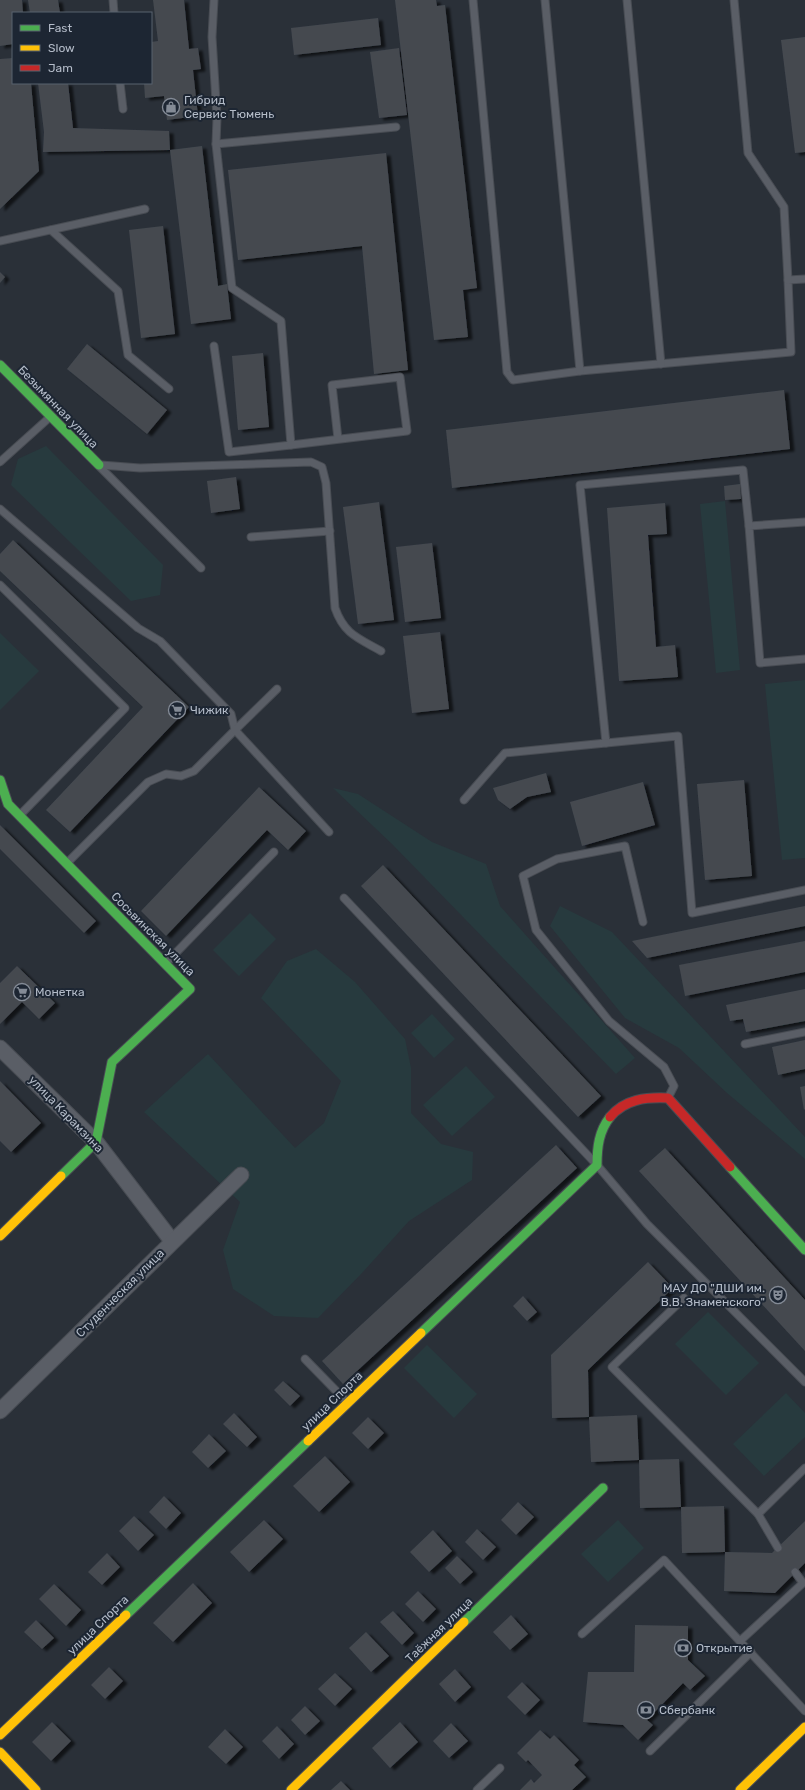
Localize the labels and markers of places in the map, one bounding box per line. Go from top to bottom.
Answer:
place label: Гибрид Сервис Тюмень [184,93,274,121]
shop icon: Гибрид Сервис Тюмень [161,97,181,117]
supermarket icon: Чижик [167,700,187,720]
place label: Чижик [190,703,229,717]
supermarket icon: Монетка [12,982,32,1002]
place label: Монетка [35,985,85,999]
place label: МАУ ДО "ДШИ им. В.В. Знаменского" [661,1281,765,1309]
theatre icon: МАУ ДО "ДШИ им. В.В. Знаменского" [768,1285,788,1305]
bank icon: Открытие [673,1638,693,1658]
place label: Открытие [696,1641,753,1655]
bank icon: Сбербанк [636,1700,656,1720]
place label: Сбербанк [659,1703,716,1717]

